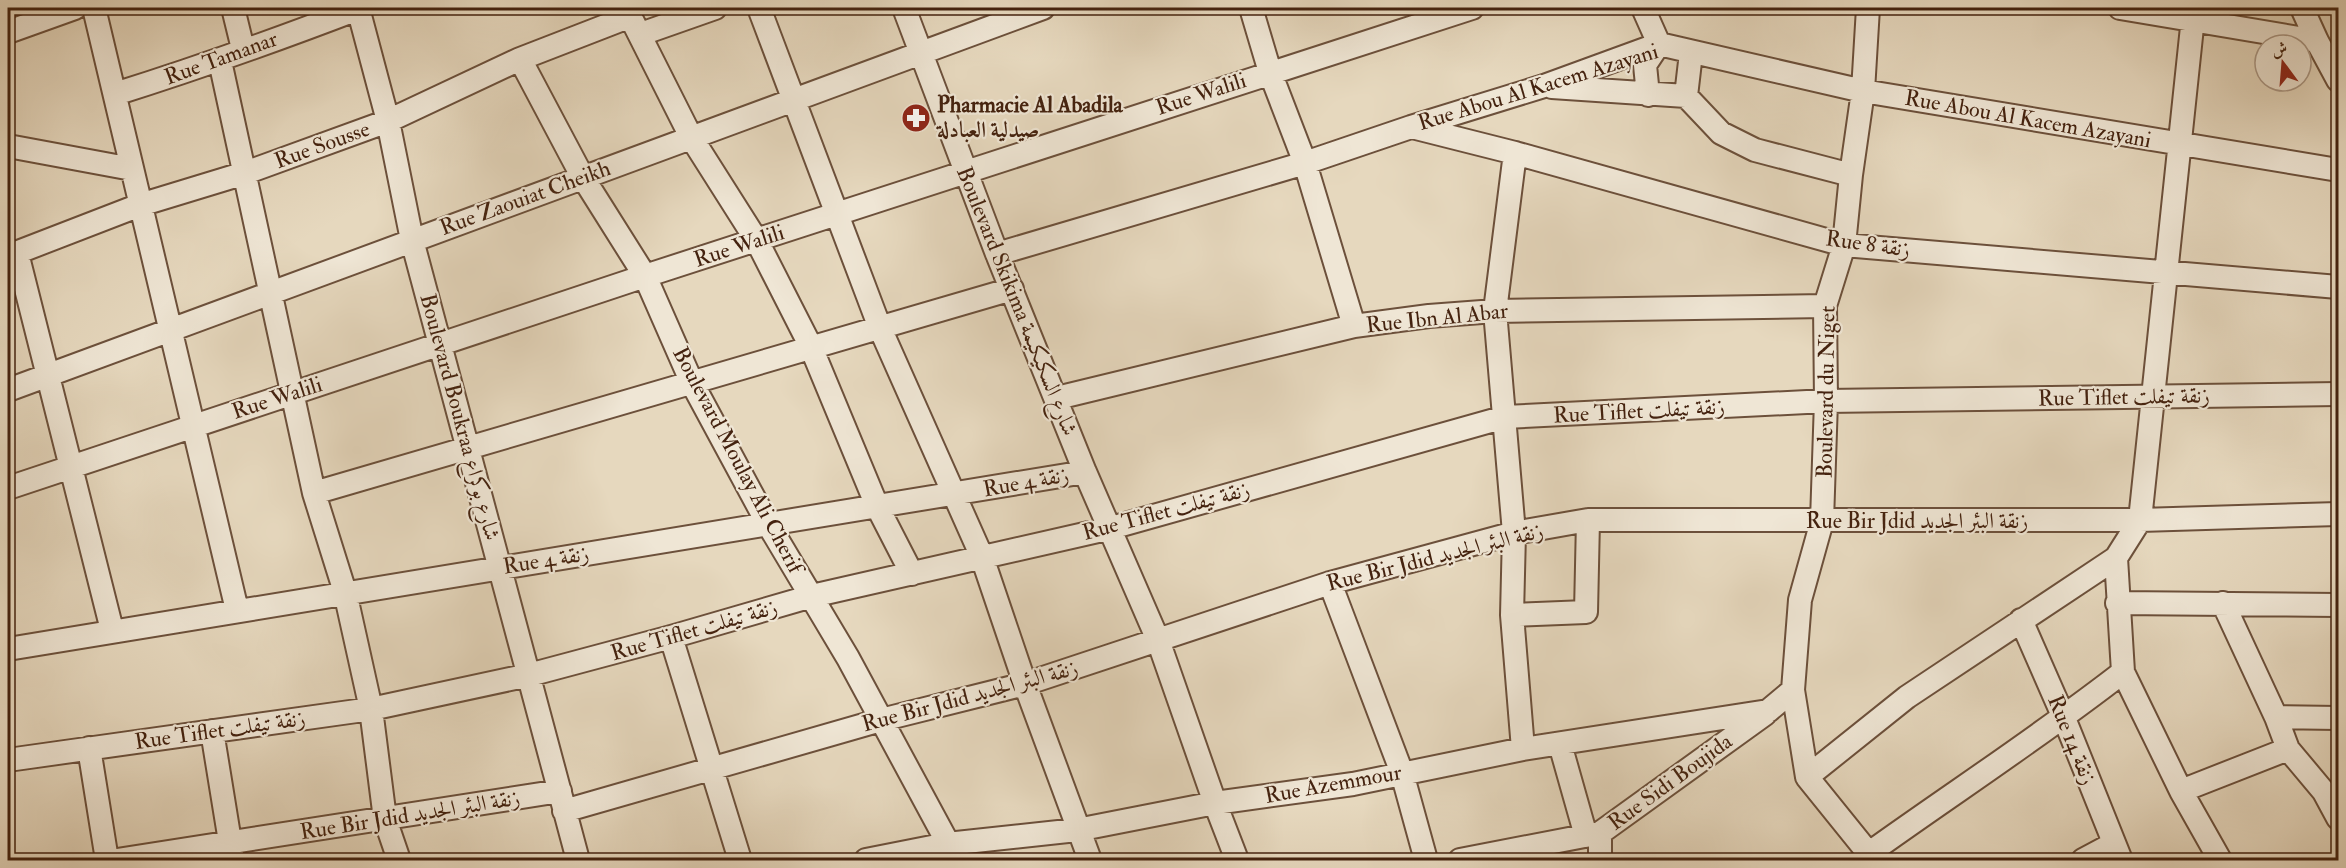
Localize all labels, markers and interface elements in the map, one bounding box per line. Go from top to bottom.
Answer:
street label: Rue Tamanar [161,24,282,91]
north arrow [2253,33,2313,93]
street label: Rue Abou Al Kacem Azayani [1414,37,1662,137]
text: ش [2269,38,2290,61]
street label: Rue Walili [1152,66,1250,122]
street label: Rue Abou Al Kacem Azayani [1903,84,2154,155]
place label: Pharmacie Al Abadila صيدلية العبادلة [935,91,1124,144]
pharmacy icon: Pharmacie Al Abadila صيدلية العبادلة [900,102,932,134]
street label: Rue Sousse [271,115,373,175]
street label: Rue Zaouiat Cheikh [436,154,615,242]
street label: Boulevard Skikima شارع السكيكيمة [946,162,1084,441]
street label: Rue Walili [690,218,788,274]
street label: Rue 8 زنقة [1824,224,1912,264]
street label: Boulevard Boukraa شارع بوكراع [410,291,506,544]
street label: Rue Ibn Al Abar [1365,297,1510,339]
street label: Boulevard du Niget [1810,306,1842,478]
street label: Boulevard Moulay Ali Cherif [666,342,811,581]
street label: Rue Walili [228,370,326,426]
street label: Rue Tiflet زنقة تيفلت [2038,382,2210,412]
street label: Rue Tiflet زنقة تيفلت [1552,393,1726,429]
street label: Rue 4 زنقة [981,461,1071,503]
street label: Rue Tiflet زنقة تيفلت [1079,475,1253,547]
street label: Rue Bir Jdid زنقة البئر الجديد [1806,507,2028,535]
street label: Rue Bir Jdid زنقة البئر الجديد [1324,516,1546,598]
street label: Rue 4 زنقة [501,539,591,581]
street label: Rue Tiflet زنقة تيفلت [607,593,781,667]
street label: Rue Bir Jdid زنقة البئر الجديد [859,654,1081,738]
street label: Rue 14 زنقة [2041,691,2103,789]
street label: Rue Tiflet زنقة تيفلت [133,704,307,756]
street label: Rue Sidi Boujida [1602,727,1738,837]
street label: Rue Azemmour [1262,758,1405,810]
street label: Rue Bir Jdid زنقة البئر الجديد [298,784,522,846]

